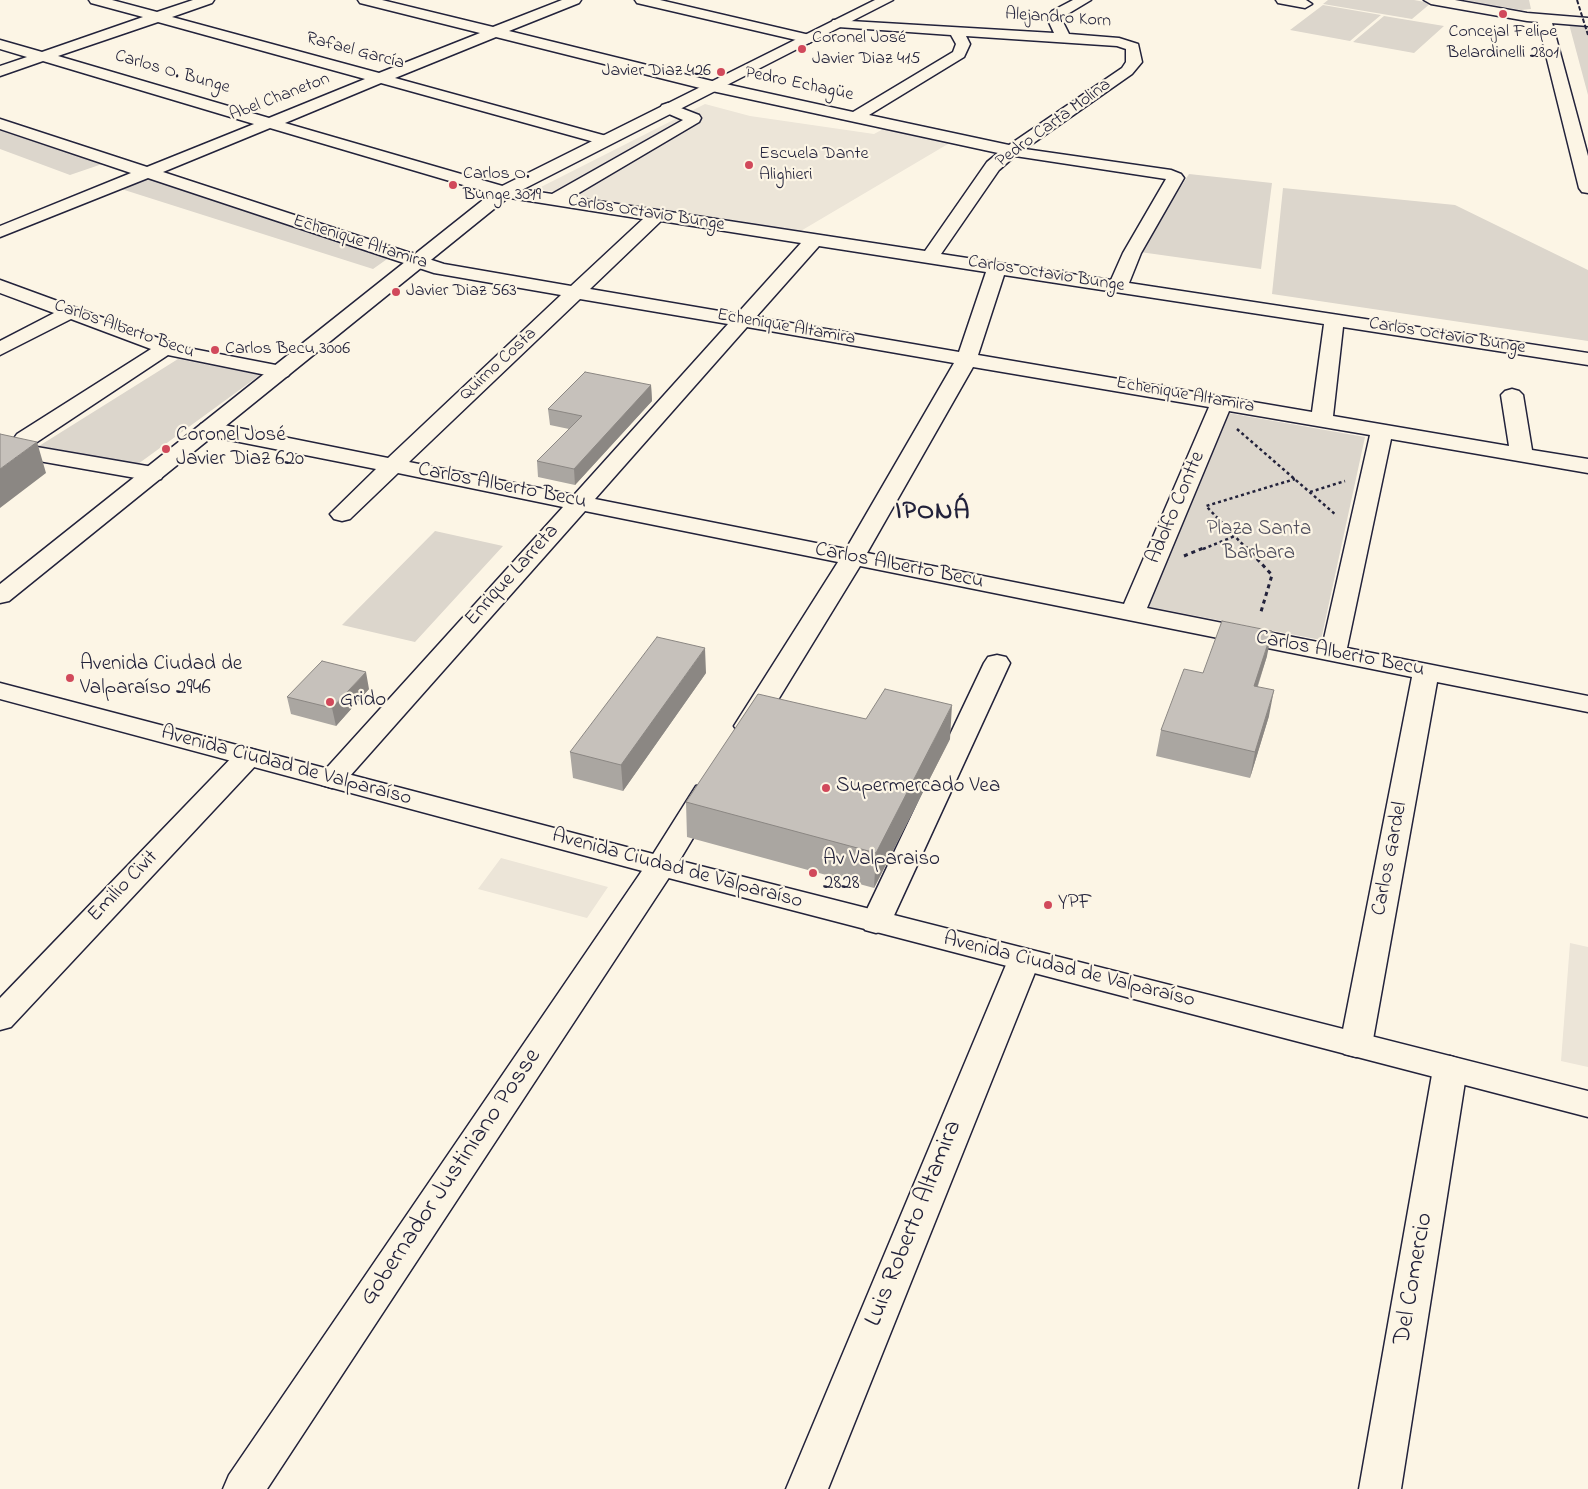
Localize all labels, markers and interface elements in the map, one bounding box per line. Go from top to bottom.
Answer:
street label: Alejandro Korn [1004,5,1112,33]
marker: Concejal Felipe Belardinelli 2801 [1497,8,1509,20]
place label: Concejal Felipe Belardinelli 2801 [1447,22,1559,64]
place label: Coronel José Javier Diaz 415 [812,28,920,70]
street label: Rafael García [303,29,407,75]
marker: Coronel José Javier Diaz 415 [796,43,808,55]
street label: Carlos O. Bunge [112,46,232,100]
place label: Javier Diaz 426 [602,61,711,83]
street label: Pedro Echagüe [743,63,855,107]
marker: Javier Diaz 426 [715,66,727,78]
street label: Abel Chaneton [227,69,333,127]
street label: Pedro Carta Molina [992,75,1116,173]
place label: Escuela Dante Alighieri [759,144,869,186]
marker: Escuela Dante Alighieri [743,159,755,171]
place label: Carlos O. Bunge 3019 [463,164,541,206]
marker: Carlos O. Bunge 3019 [447,179,459,191]
street label: Carlos Octavio Bunge [566,191,726,237]
street label: Echenique Altamira [290,211,430,275]
street label: Carlos Octavio Bunge [966,252,1126,298]
place label: Javier Diaz 563 [406,281,517,303]
marker: Javier Diaz 563 [390,286,402,298]
street label: Carlos Alberto Becu [51,296,197,364]
street label: Echenique Altamira [715,305,857,351]
street label: Carlos Octavio Bunge [1367,314,1527,360]
street label: Quirno Costa [456,324,542,406]
place label: Carlos Becu 3006 [225,339,350,361]
marker: Carlos Becu 3006 [209,344,221,356]
street label: Echenique Altamira [1114,373,1256,419]
place label: Coronel José Javier Diaz 620 [176,424,304,474]
marker: Coronel José Javier Diaz 620 [160,443,172,455]
street label: Adolfo Contte [1142,448,1212,568]
street label: Carlos Alberto Becu [416,458,588,516]
district label: IPONÁ [895,498,971,530]
park label: Plaza Santa Barbara [1207,518,1311,568]
street label: Enrique Larreta [461,520,565,632]
street label: Carlos Alberto Becu [813,538,985,596]
street label: Carlos Alberto Becu [1254,626,1426,684]
place label: Avenida Ciudad de Valparaíso 2946 [80,653,242,703]
marker: Avenida Ciudad de Valparaíso 2946 [64,672,76,684]
place label: Grido [340,689,386,715]
marker: Grido [324,696,336,708]
street label: Avenida Ciudad de Valparaíso [158,721,414,813]
place label: Supermercado Vea [836,775,1000,801]
marker: Supermercado Vea [820,782,832,794]
street label: Carlos Gardel [1368,800,1414,918]
street label: Avenida Ciudad de Valparaíso [549,824,805,916]
street label: Emilio Civit [83,846,165,928]
place label: Av Valparaiso 2828 [823,848,940,898]
marker: Av Valparaiso 2828 [807,867,819,879]
place label: YPF [1058,892,1092,918]
marker: YPF [1042,899,1054,911]
street label: Avenida Ciudad de Valparaíso [941,928,1197,1014]
street label: Gobernador Justiniano Posse [355,1044,549,1312]
street label: Luis Roberto Altamira [860,1117,970,1331]
street label: Del Comercio [1389,1211,1441,1347]

